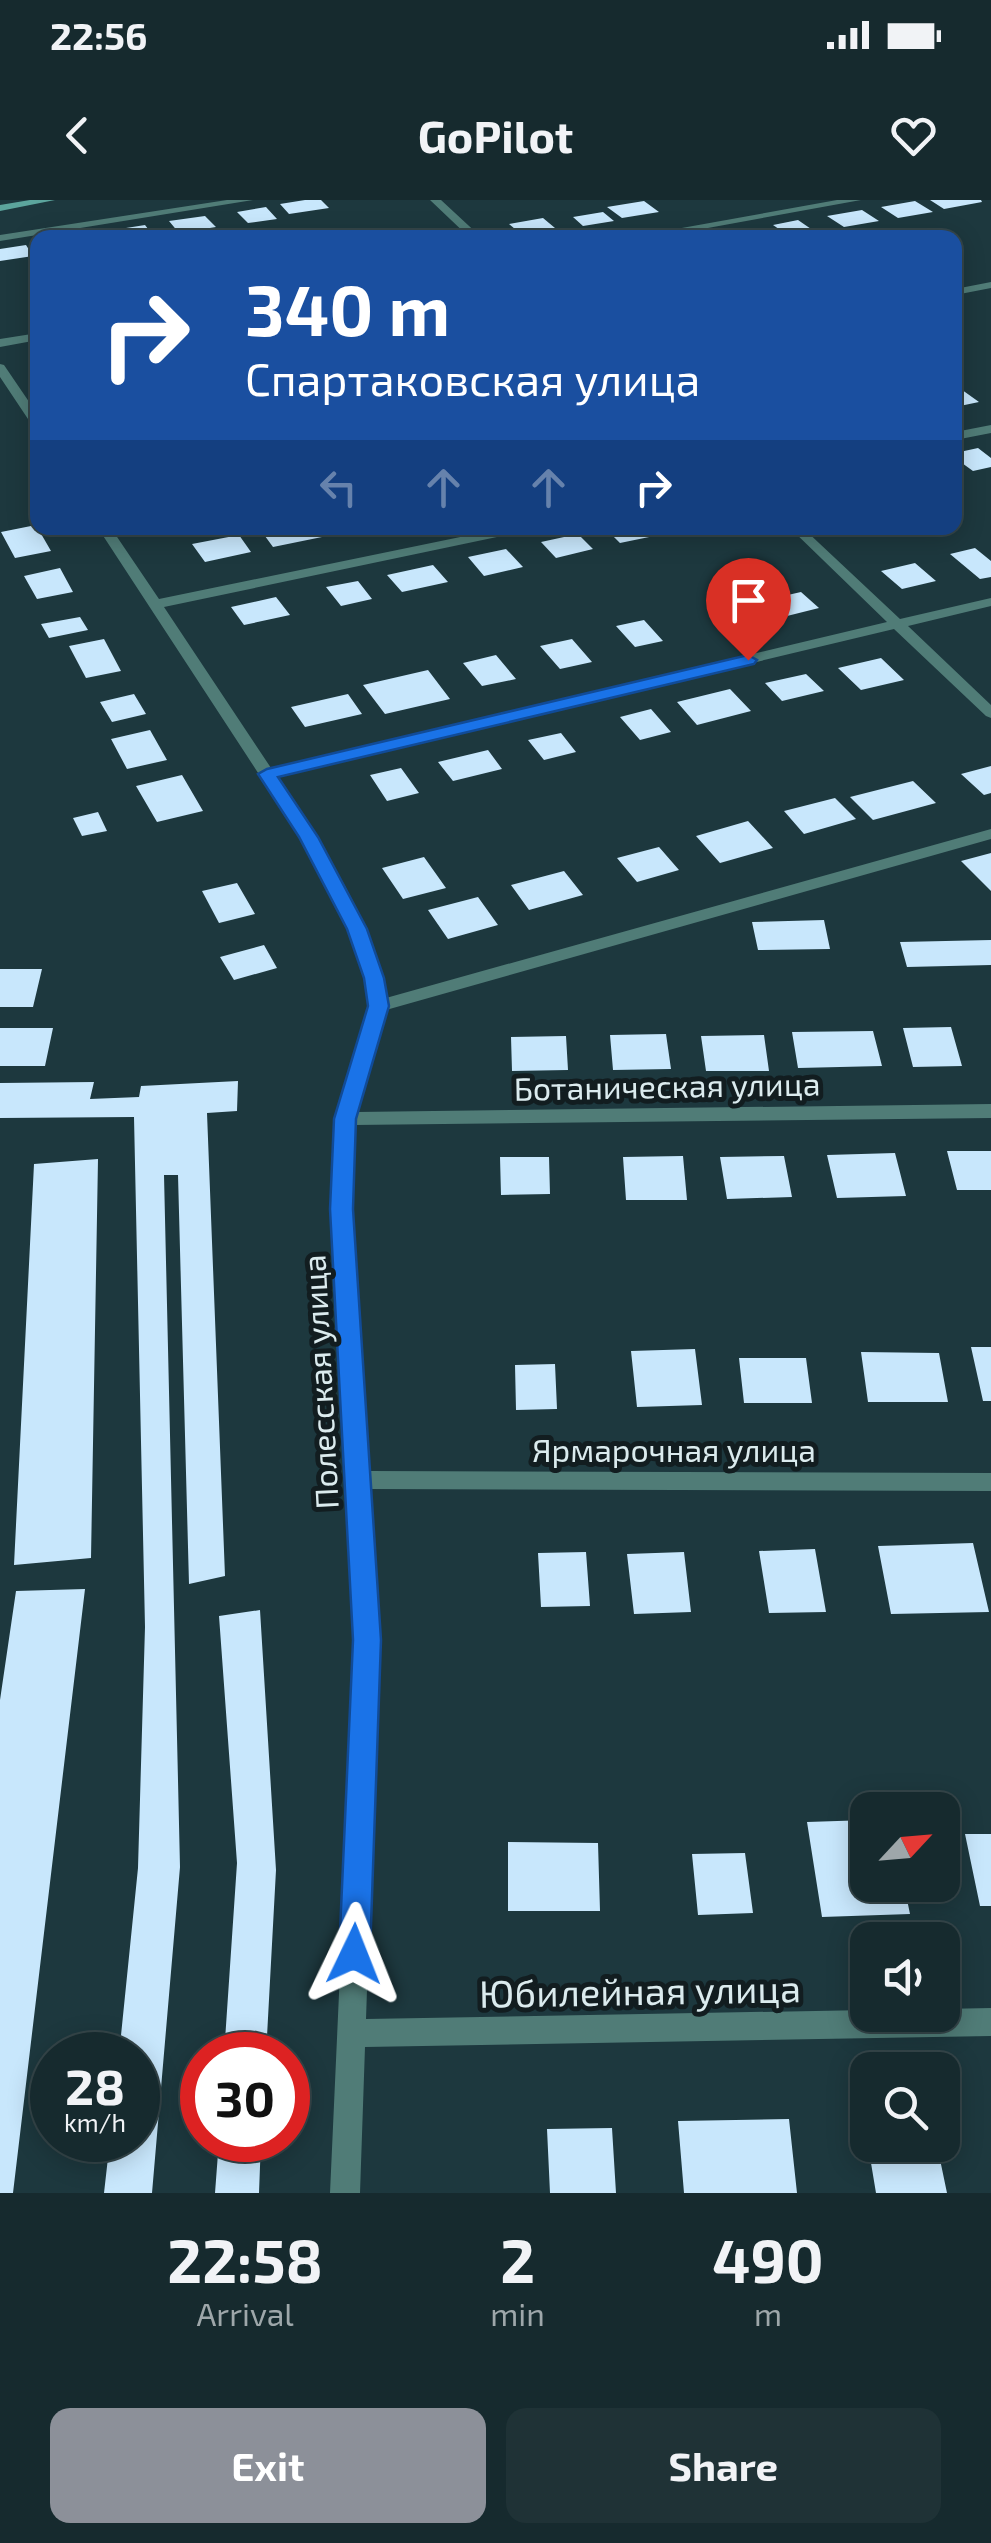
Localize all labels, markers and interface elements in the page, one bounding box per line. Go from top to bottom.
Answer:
text: 22:56 [50,12,147,58]
icon: back [50,108,105,163]
text: GoPilot [418,108,573,162]
icon: heart [886,108,941,163]
text: 340 m [245,266,450,350]
icon: right [80,270,210,400]
text: Спартаковская улица [245,351,700,405]
icon: left [311,460,366,515]
icon: ahead [416,460,471,515]
icon: ahead [521,460,576,515]
icon: right [626,460,681,515]
pin [706,558,791,661]
icon: arrive [721,573,776,628]
street label: Ботаническая улица [513,1063,821,1108]
street label: Полесская улица [293,1254,346,1510]
street label: Ярмарочная улица [532,1430,816,1469]
north arrow [850,1792,960,1902]
map controls [850,1792,960,2162]
position arrow [302,1902,406,2006]
button: sound [850,1922,960,2032]
street label: Юбилейная улица [479,1964,801,2016]
speed limit sign: 30 [180,2032,310,2162]
button: search [850,2052,960,2162]
text: 28 [65,2055,125,2115]
text: km/h [64,2107,126,2137]
text: 22:58 [167,2223,323,2295]
text: 2 [500,2223,535,2295]
text: 490 [712,2223,824,2295]
text: Arrival [196,2294,294,2332]
text: min [490,2294,545,2332]
text: m [754,2294,782,2332]
button: Exit [50,2408,486,2523]
button: Share [506,2408,941,2523]

